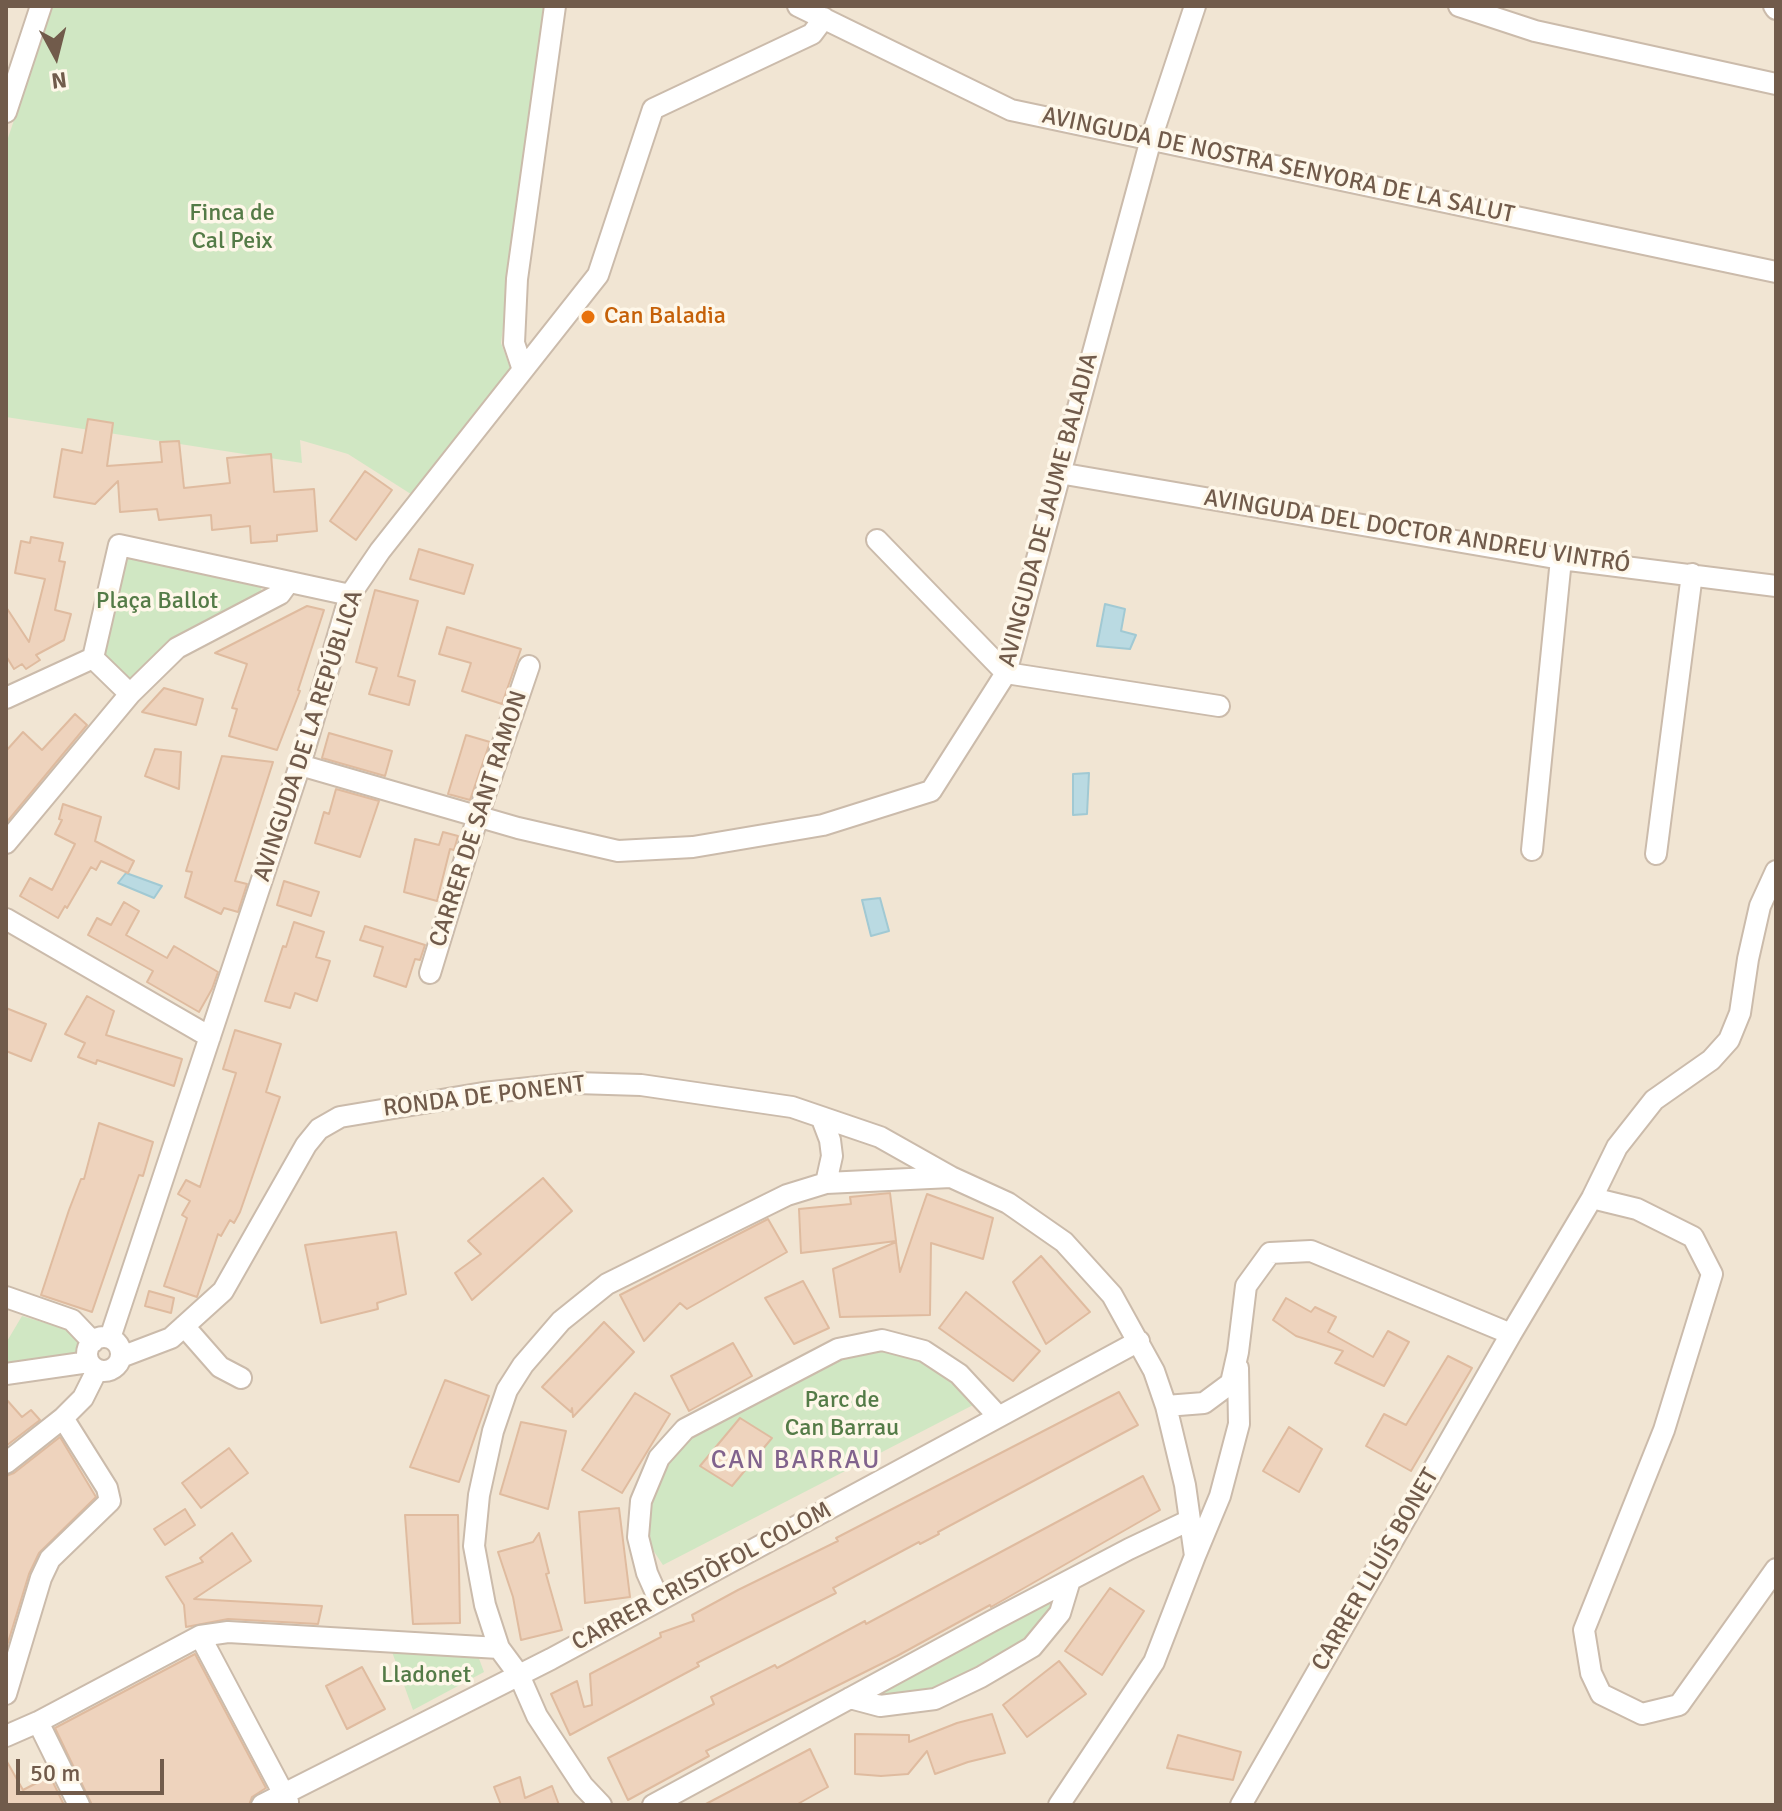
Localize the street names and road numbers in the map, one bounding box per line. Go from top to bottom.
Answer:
street label: AVINGUDA DE NOSTRA SENYORA DE LA SALUT [1039,102,1517,230]
street label: AVINGUDA DE JAUME BALADIA [993,350,1105,670]
street label: AVINGUDA DEL DOCTOR ANDREU VINTRÓ [1202,484,1632,580]
street label: AVINGUDA DE LA REPÚBLICA [248,587,370,885]
street label: CARRER DE SANT RAMON [424,687,534,951]
street label: RONDA DE PONENT [381,1070,587,1124]
street label: CARRER LLUÍS BONET [1306,1464,1446,1676]
street label: CARRER CRISTÒFOL COLOM [567,1496,837,1658]

